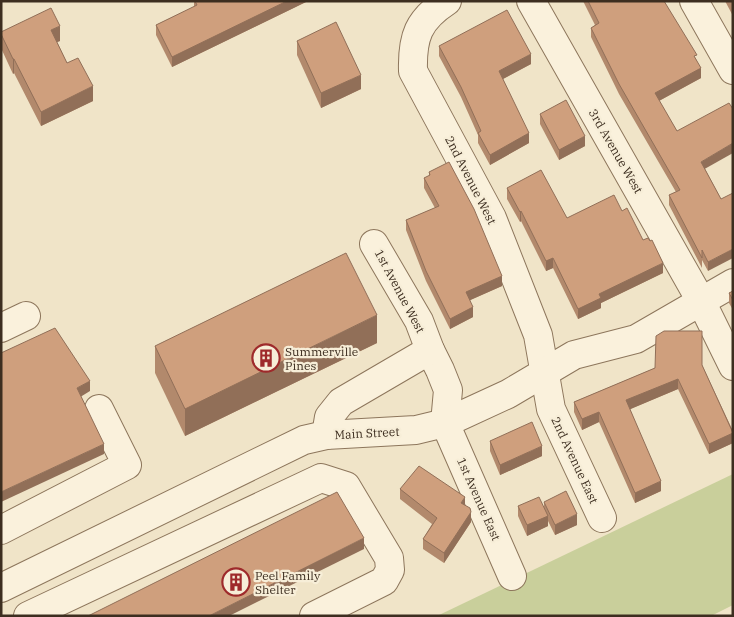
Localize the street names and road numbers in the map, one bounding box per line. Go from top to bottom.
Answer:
street label: 3rd Avenue West [586,106,646,196]
street label: 2nd Avenue West [442,133,500,227]
street label: 1st Avenue West [372,247,428,335]
street label: 2nd Avenue East [548,414,602,506]
street label: Main Street [334,424,400,442]
street label: 1st Avenue East [454,455,504,543]

